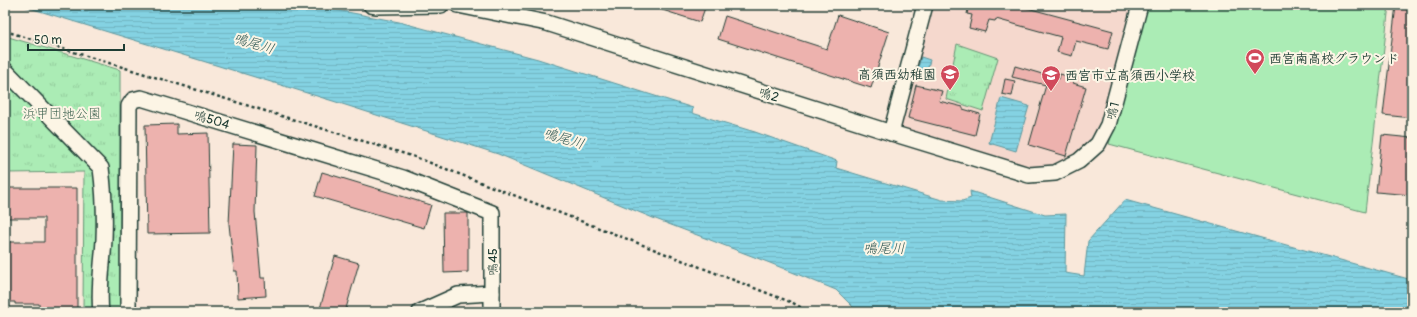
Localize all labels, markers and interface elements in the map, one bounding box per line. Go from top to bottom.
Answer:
scale bar [28,26,124,52]
water label: 鳴尾川 [231,29,276,58]
text: 50 m [34,33,62,48]
sports icon: 西宮南高校グラウンド [1244,47,1266,75]
place label: 西宮南高校グラウンド [1269,51,1399,67]
school or university icon: 高須西幼稚園 [939,63,961,91]
school or university icon: 西宮市立高須西小学校 [1040,64,1062,92]
place label: 高須西幼稚園 [858,67,936,83]
place label: 西宮市立高須西小学校 [1065,68,1195,84]
street label: 鳴2 [757,84,781,106]
street label: 鳴1 [1103,100,1123,122]
park label: 浜甲団地公園 [23,106,101,122]
street label: 鳴504 [192,107,232,133]
water label: 鳴尾川 [541,124,586,153]
water label: 鳴尾川 [863,240,905,257]
street label: 鳴45 [485,248,501,276]

